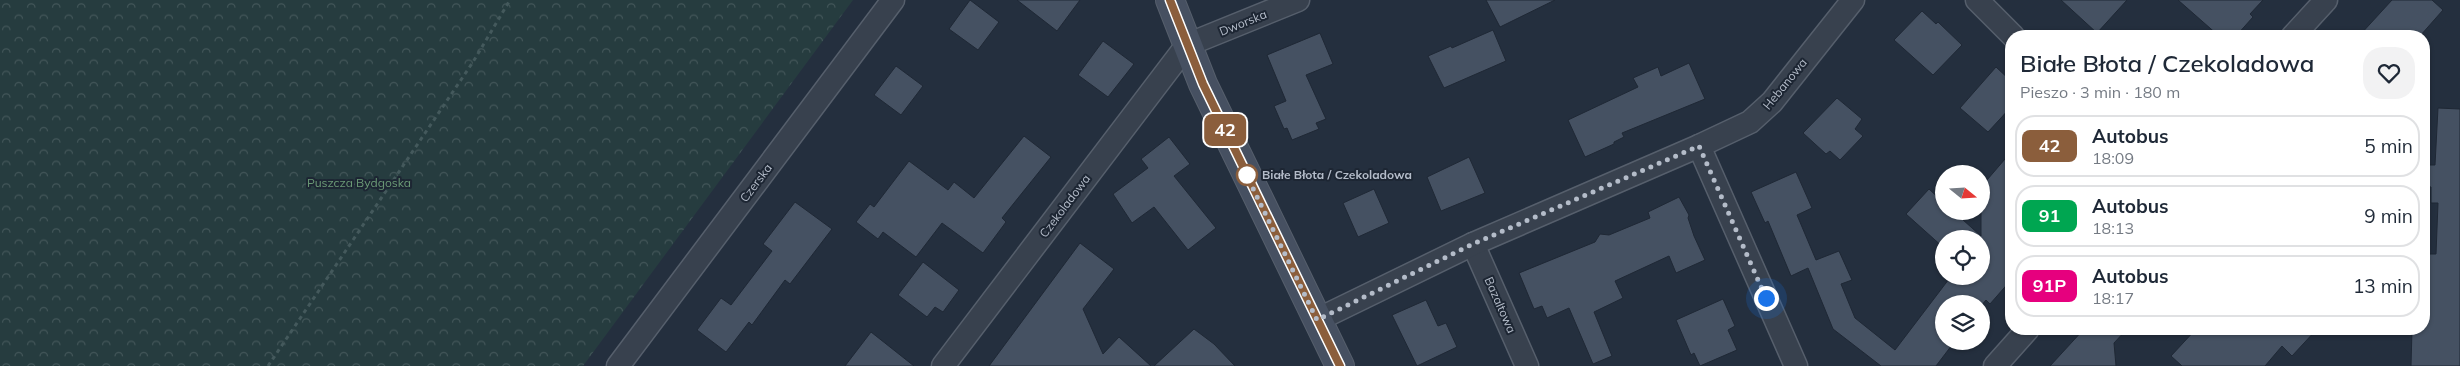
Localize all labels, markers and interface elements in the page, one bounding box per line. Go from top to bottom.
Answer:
street label: Dworska [1217,6,1269,39]
button: heart [2363,47,2415,99]
text: Białe Błota / Czekoladowa [2020,48,2314,78]
street label: Hebanowa [1759,55,1810,112]
text: Pieszo · 3 min · 180 m [2020,82,2180,102]
line badge: 42 [1202,114,1248,146]
text: 42 [1214,118,1236,141]
text: Autobus [2092,124,2169,148]
text: 42 [2039,134,2060,157]
text: 5 min [2364,134,2413,158]
text: 18:09 [2092,148,2134,168]
street label: Czerska [736,161,775,205]
marker: Białe Błota / Czekoladowa [1236,164,1258,186]
north arrow [1935,165,1990,220]
map controls [1935,165,1990,350]
place label: Białe Błota / Czekoladowa [1262,167,1412,182]
street label: Czekoladowa [1036,171,1093,240]
park label: Puszcza Bydgoska [307,175,411,190]
text: Autobus [2092,194,2169,218]
text: 91 [2039,204,2060,227]
text: 9 min [2364,204,2413,228]
text: 18:13 [2092,218,2134,238]
button: locate [1935,230,1990,285]
text: Autobus [2092,264,2169,288]
street label: Bazaltowa [1481,274,1520,335]
text: 91P [2033,274,2066,297]
text: 13 min [2353,274,2413,298]
your location [1754,286,1779,311]
text: 18:17 [2092,288,2134,308]
button: layers [1935,295,1990,350]

